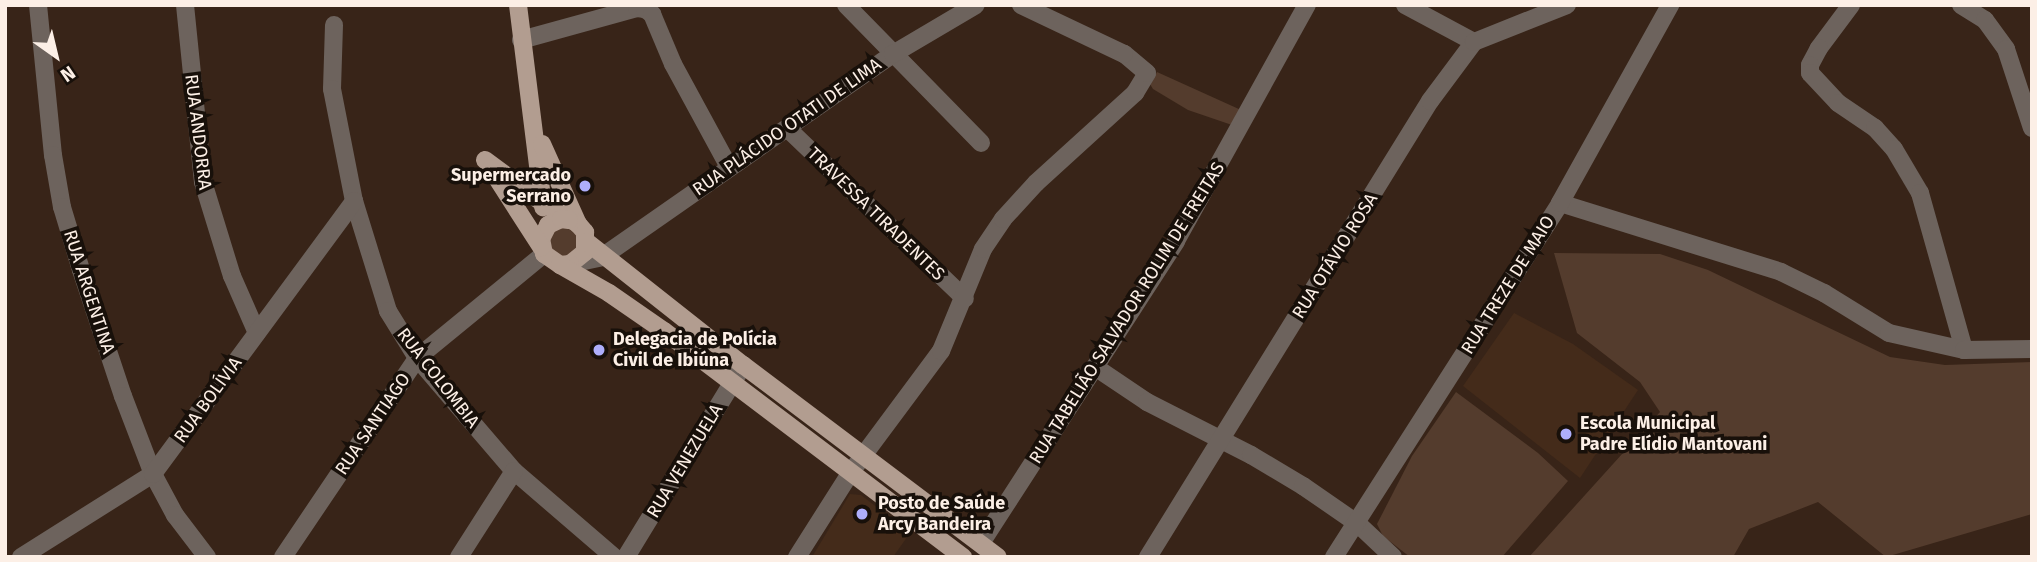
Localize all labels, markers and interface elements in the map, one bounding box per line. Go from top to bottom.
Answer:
north arrow [21,21,91,91]
street label: RUA PLÁCIDO OTATI DE LIMA [689,54,885,200]
text: N [56,61,80,87]
street label: RUA ANDORRA [180,73,216,191]
street label: TRAVESSA TIRADENTES [803,143,949,285]
street label: RUA TABELIÃO SALVADOR ROLIM DE FREITAS [1025,158,1229,468]
place label: Supermercado Serrano [451,165,571,208]
marker: Supermercado Serrano [577,178,593,194]
street label: RUA OTÁVIO ROSA [1288,189,1382,323]
street label: RUA TREZE DE MAIO [1457,212,1559,358]
street label: RUA ARGENTINA [59,227,119,357]
street label: RUA COLOMBIA [392,324,484,432]
place label: Delegacia de Polícia Civil de Ibiúna [613,329,777,372]
marker: Delegacia de Polícia Civil de Ibiúna [591,342,607,358]
street label: RUA BOLÍVIA [170,353,246,447]
street label: RUA SANTIAGO [331,369,415,479]
street label: RUA VENEZUELA [643,400,727,522]
place label: Escola Municipal Padre Elídio Mantovani [1580,413,1767,456]
marker: Escola Municipal Padre Elídio Mantovani [1558,426,1574,442]
place label: Posto de Saúde Arcy Bandeira [878,493,1005,536]
marker: Posto de Saúde Arcy Bandeira [852,504,872,524]

